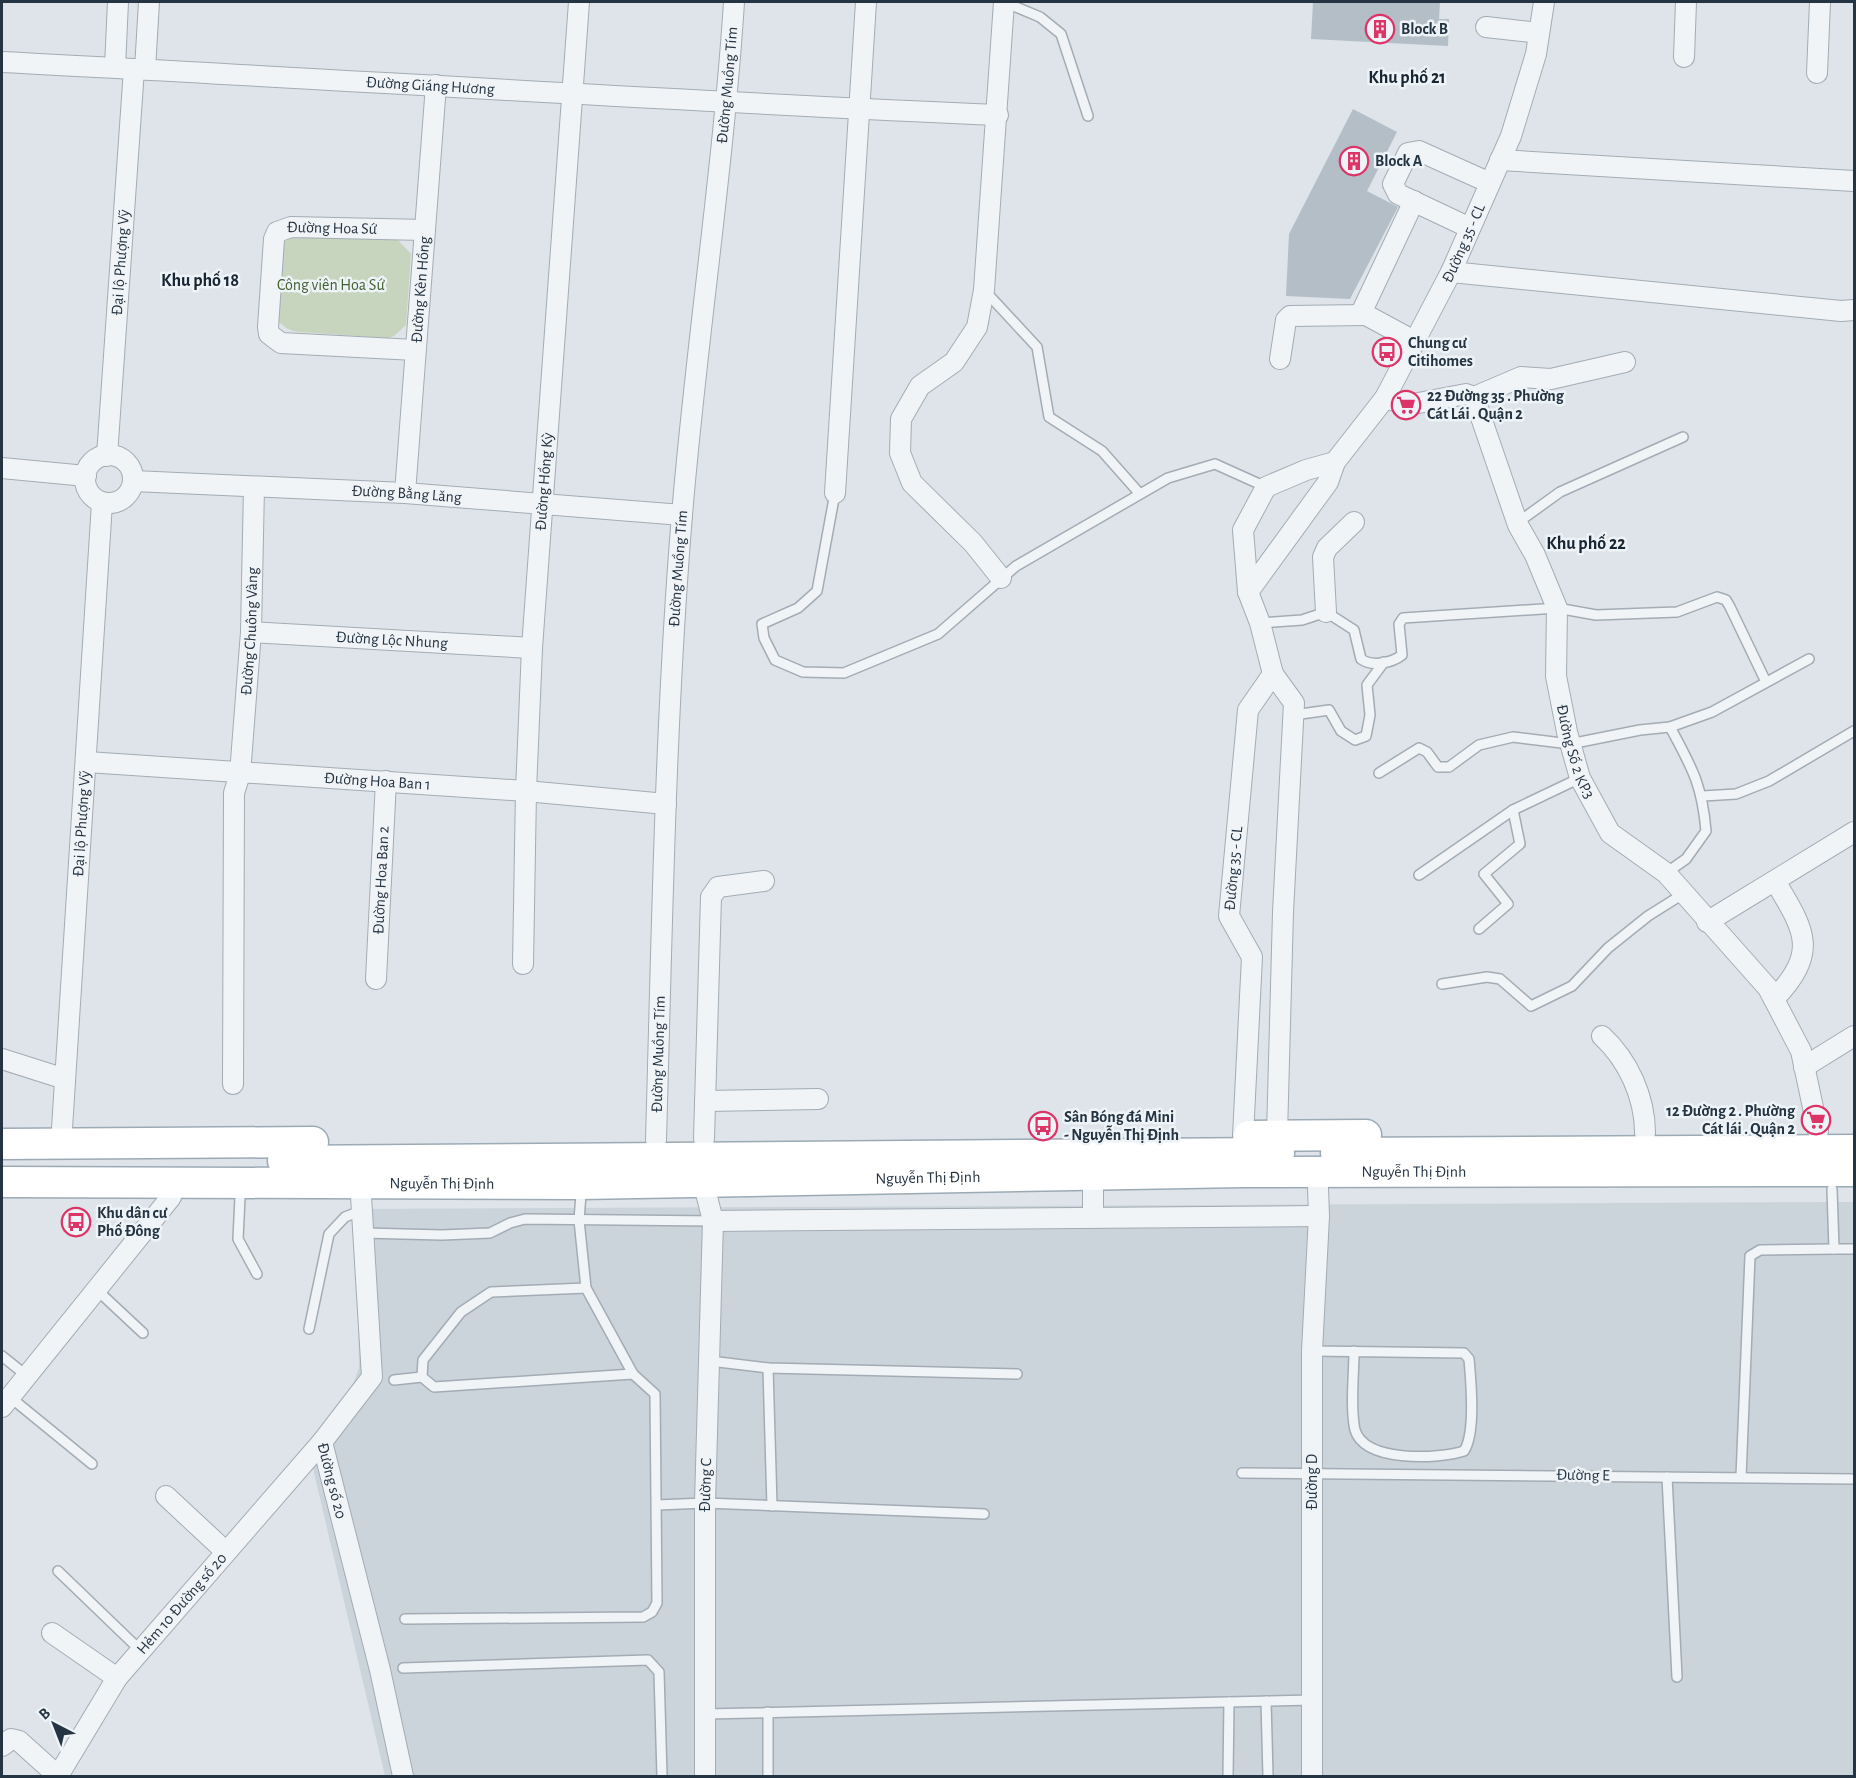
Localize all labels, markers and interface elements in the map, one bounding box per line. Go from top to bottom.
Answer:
building icon: Block B [1364,13,1396,45]
place label: Block B [1401,21,1448,37]
street label: Đường Muồng Tím [714,26,740,144]
district label: Khu phố 21 [1368,67,1446,87]
street label: Đường Giáng Hương [366,74,495,97]
building icon: Block A [1338,145,1370,177]
place label: Block A [1375,153,1423,169]
street label: Đường 35 - CL [1439,201,1488,285]
street label: Đại lộ Phượng Vỹ [109,209,133,316]
street label: Đường Hoa Sứ [287,219,378,237]
street label: Đường Kèn Hồng [408,235,432,343]
district label: Khu phố 18 [161,270,239,290]
park label: Công viên Hoa Sứ [277,277,385,293]
place label: Chung cư Citihomes [1408,335,1473,369]
bus stop icon: Chung cư Citihomes [1371,336,1403,368]
place label: 22 Đường 35 . Phường Cát Lái . Quận 2 [1427,388,1565,423]
supermarket icon: 22 Đường 35 . Phường Cát Lái . Quận 2 [1390,389,1422,421]
street label: Đường Hồng Kỳ [533,432,557,531]
street label: Đường Bằng Lăng [351,483,463,505]
street label: Đường Muồng Tím [666,509,690,627]
district label: Khu phố 22 [1546,533,1626,553]
street label: Đường Chuông Vàng [238,567,260,696]
street label: Đường Lộc Nhung [335,629,448,651]
street label: Đường Số 2 KP.3 [1554,703,1598,801]
street label: Đại lộ Phượng Vỹ [70,770,94,877]
street label: Đường Hoa Ban 1 [324,770,431,793]
street label: Đường 35 - CL [1222,825,1245,911]
street label: Đường Hoa Ban 2 [370,826,392,935]
street label: Đường Muồng Tím [649,995,668,1113]
place label: 12 Đường 2 . Phường Cát lái . Quận 2 [1666,1103,1796,1138]
supermarket icon: 12 Đường 2 . Phường Cát lái . Quận 2 [1800,1104,1832,1136]
place label: Sân Bóng đá Mini - Nguyễn Thị Định [1064,1109,1179,1144]
bus stop icon: Sân Bóng đá Mini - Nguyễn Thị Định [1027,1110,1059,1142]
street label: Nguyễn Thị Định [1361,1162,1466,1181]
street label: Nguyễn Thị Định [875,1168,981,1187]
street label: Nguyễn Thị Định [390,1173,494,1192]
place label: Khu dân cư Phố Đông [97,1205,168,1239]
bus stop icon: Khu dân cư Phố Đông [60,1206,92,1238]
street label: Đường số 20 [314,1441,349,1521]
street label: Đường D [1304,1454,1320,1510]
street label: Đường C [697,1458,714,1512]
street label: Đường E [1556,1467,1610,1483]
street label: Hẻm 10 Đường số 20 [134,1550,230,1657]
north arrow [24,1694,84,1754]
text: B [36,1705,53,1723]

